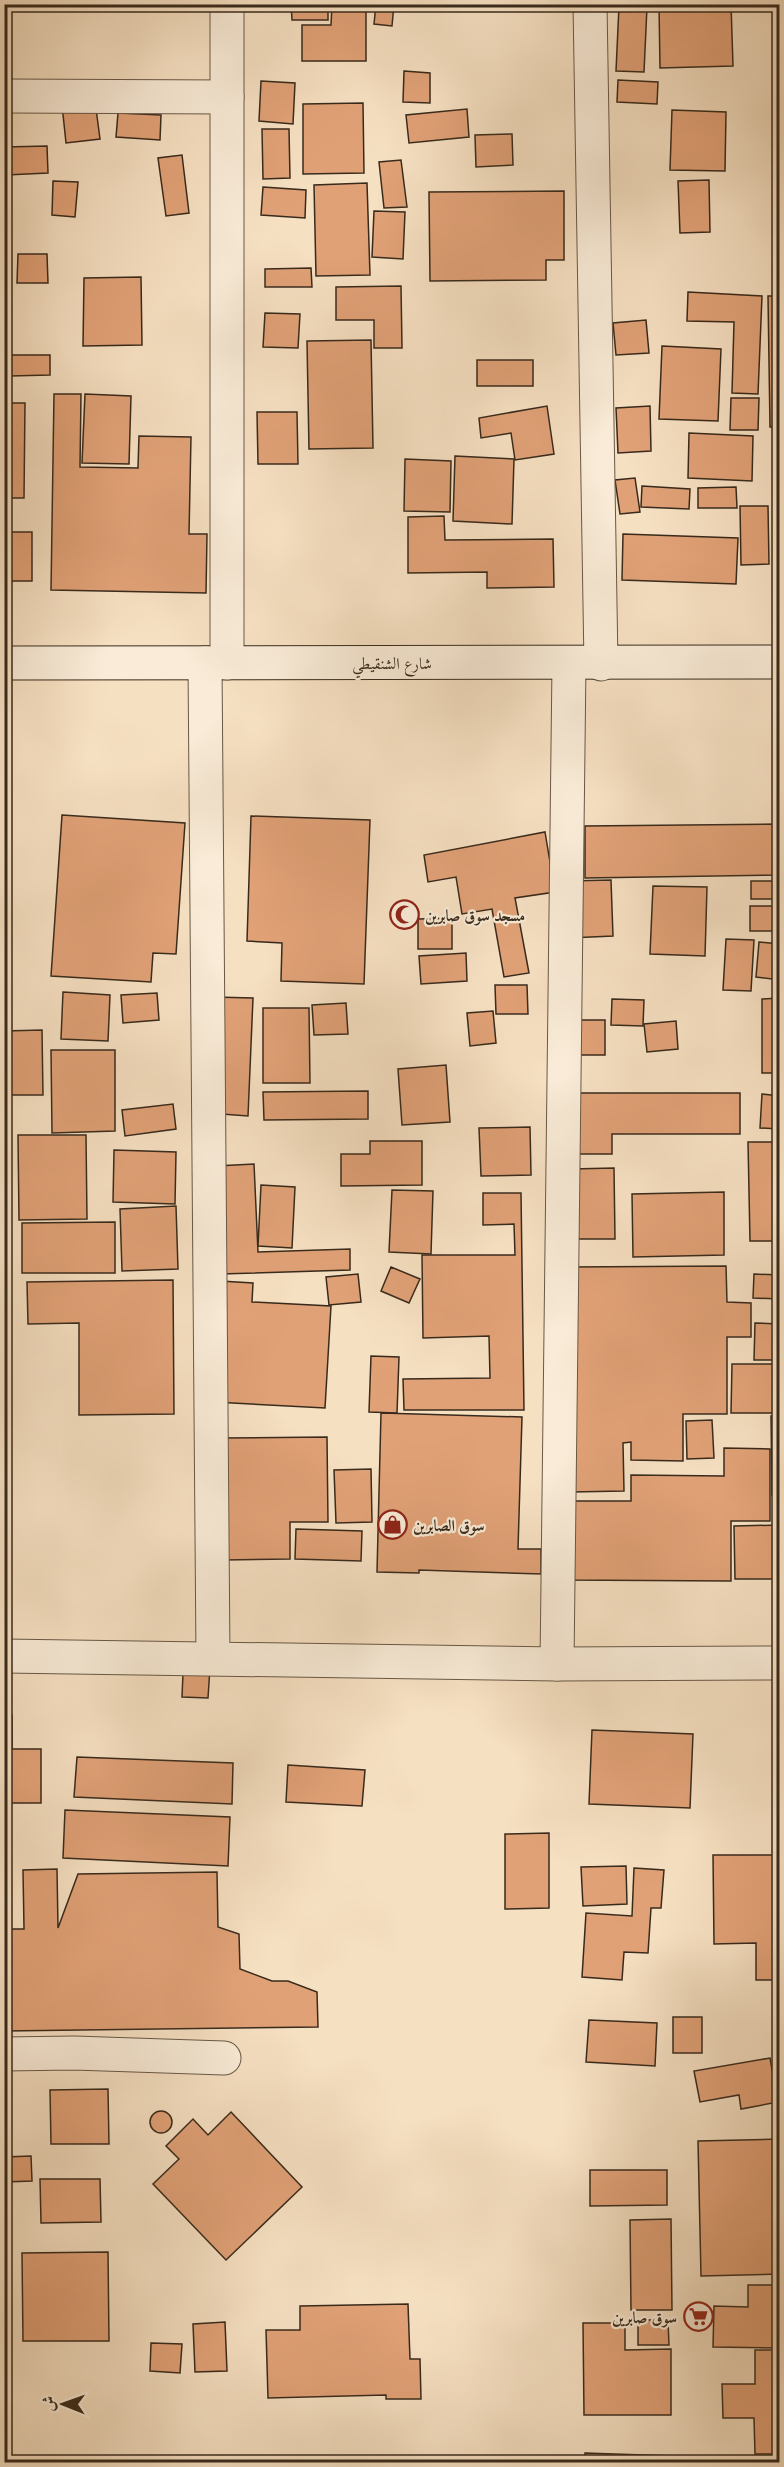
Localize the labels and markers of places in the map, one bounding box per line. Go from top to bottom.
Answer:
mosque icon: مسجد سوق صابرين [388,899,420,931]
place label: مسجد سوق صابرين [425,905,525,926]
shop icon: سوق الصابرين [376,1509,408,1541]
place label: سوق الصابرين [413,1515,485,1536]
supermarket icon: سوق صابرين [682,2301,714,2333]
place label: سوق صابرين [612,2307,677,2328]

